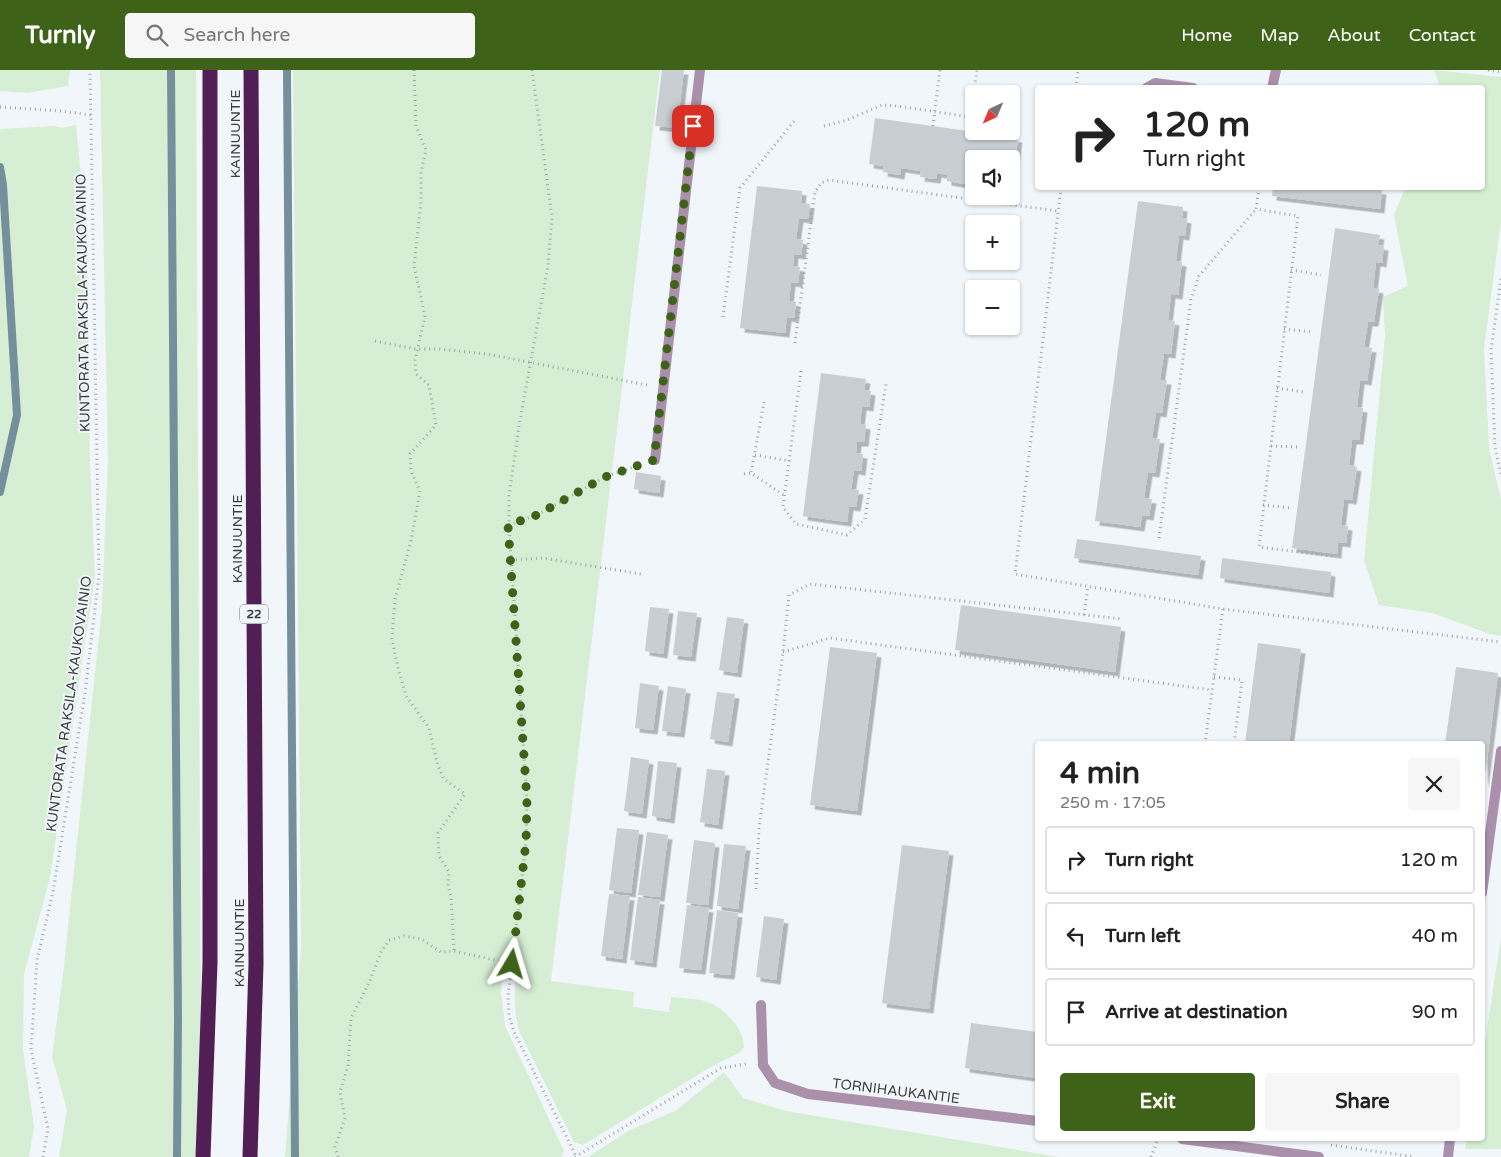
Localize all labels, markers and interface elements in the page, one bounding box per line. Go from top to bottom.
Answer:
search box [125,13,475,58]
text: Turnly [25,21,95,50]
icon: search [143,21,171,49]
text: Search here [183,24,290,46]
text: Home [1181,24,1232,46]
text: Map [1260,24,1299,46]
text: About [1327,24,1381,46]
text: Contact [1409,24,1476,46]
north arrow [965,85,1020,140]
map controls [965,85,1020,335]
street label: KAINUUNTIE [227,90,244,178]
text: 120 m [1143,104,1250,146]
pin [672,105,714,147]
icon: right [1060,105,1125,170]
icon: arrive [679,112,707,140]
text: Turn right [1143,146,1245,172]
button: sound [965,150,1020,205]
street label: KUNTORATA RAKSILA-KAUKOVAINIO [72,174,94,432]
button: + [965,215,1020,270]
button: − [965,280,1020,335]
street label: KAINUUNTIE [229,495,246,583]
street label: KUNTORATA RAKSILA-KAUKOVAINIO [43,575,95,833]
road number: 22 [240,604,268,624]
text: 4 min [1060,755,1140,792]
button: close [1408,758,1460,810]
text: 250 m · 17:05 [1060,793,1166,813]
icon: right [1062,846,1090,874]
text: Turn right [1105,849,1193,871]
text: 120 m [1400,849,1458,871]
street label: KAINUUNTIE [231,899,248,987]
icon: left [1062,922,1090,950]
text: Turn left [1105,925,1181,947]
text: 40 m [1412,925,1458,947]
position arrow [485,937,537,989]
icon: arrive [1062,998,1090,1026]
text: Arrive at destination [1105,1001,1288,1023]
text: 90 m [1412,1001,1458,1023]
button: Exit [1060,1073,1255,1131]
button: Share [1265,1073,1460,1131]
street label: TORNIHAUKANTIE [831,1075,961,1107]

